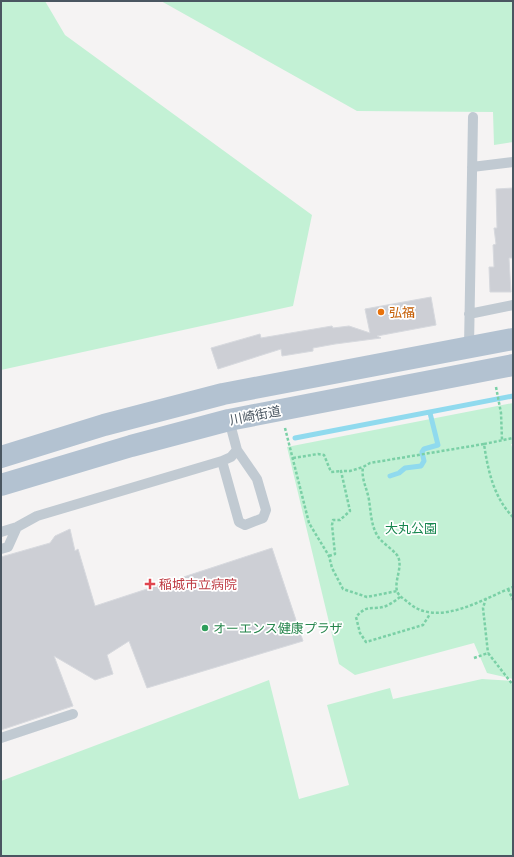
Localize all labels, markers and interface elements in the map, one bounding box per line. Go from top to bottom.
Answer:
place label: 弘福 [389,304,415,320]
marker: 弘福 [376,307,386,317]
street label: 川崎街道 [228,402,282,428]
park label: 大丸公園 [385,520,437,536]
place label: 稲城市立病院 [159,576,237,592]
marker: 稲城市立病院 [144,578,156,590]
place label: オーエンス健康プラザ [213,620,343,636]
marker: オーエンス健康プラザ [200,623,210,633]

